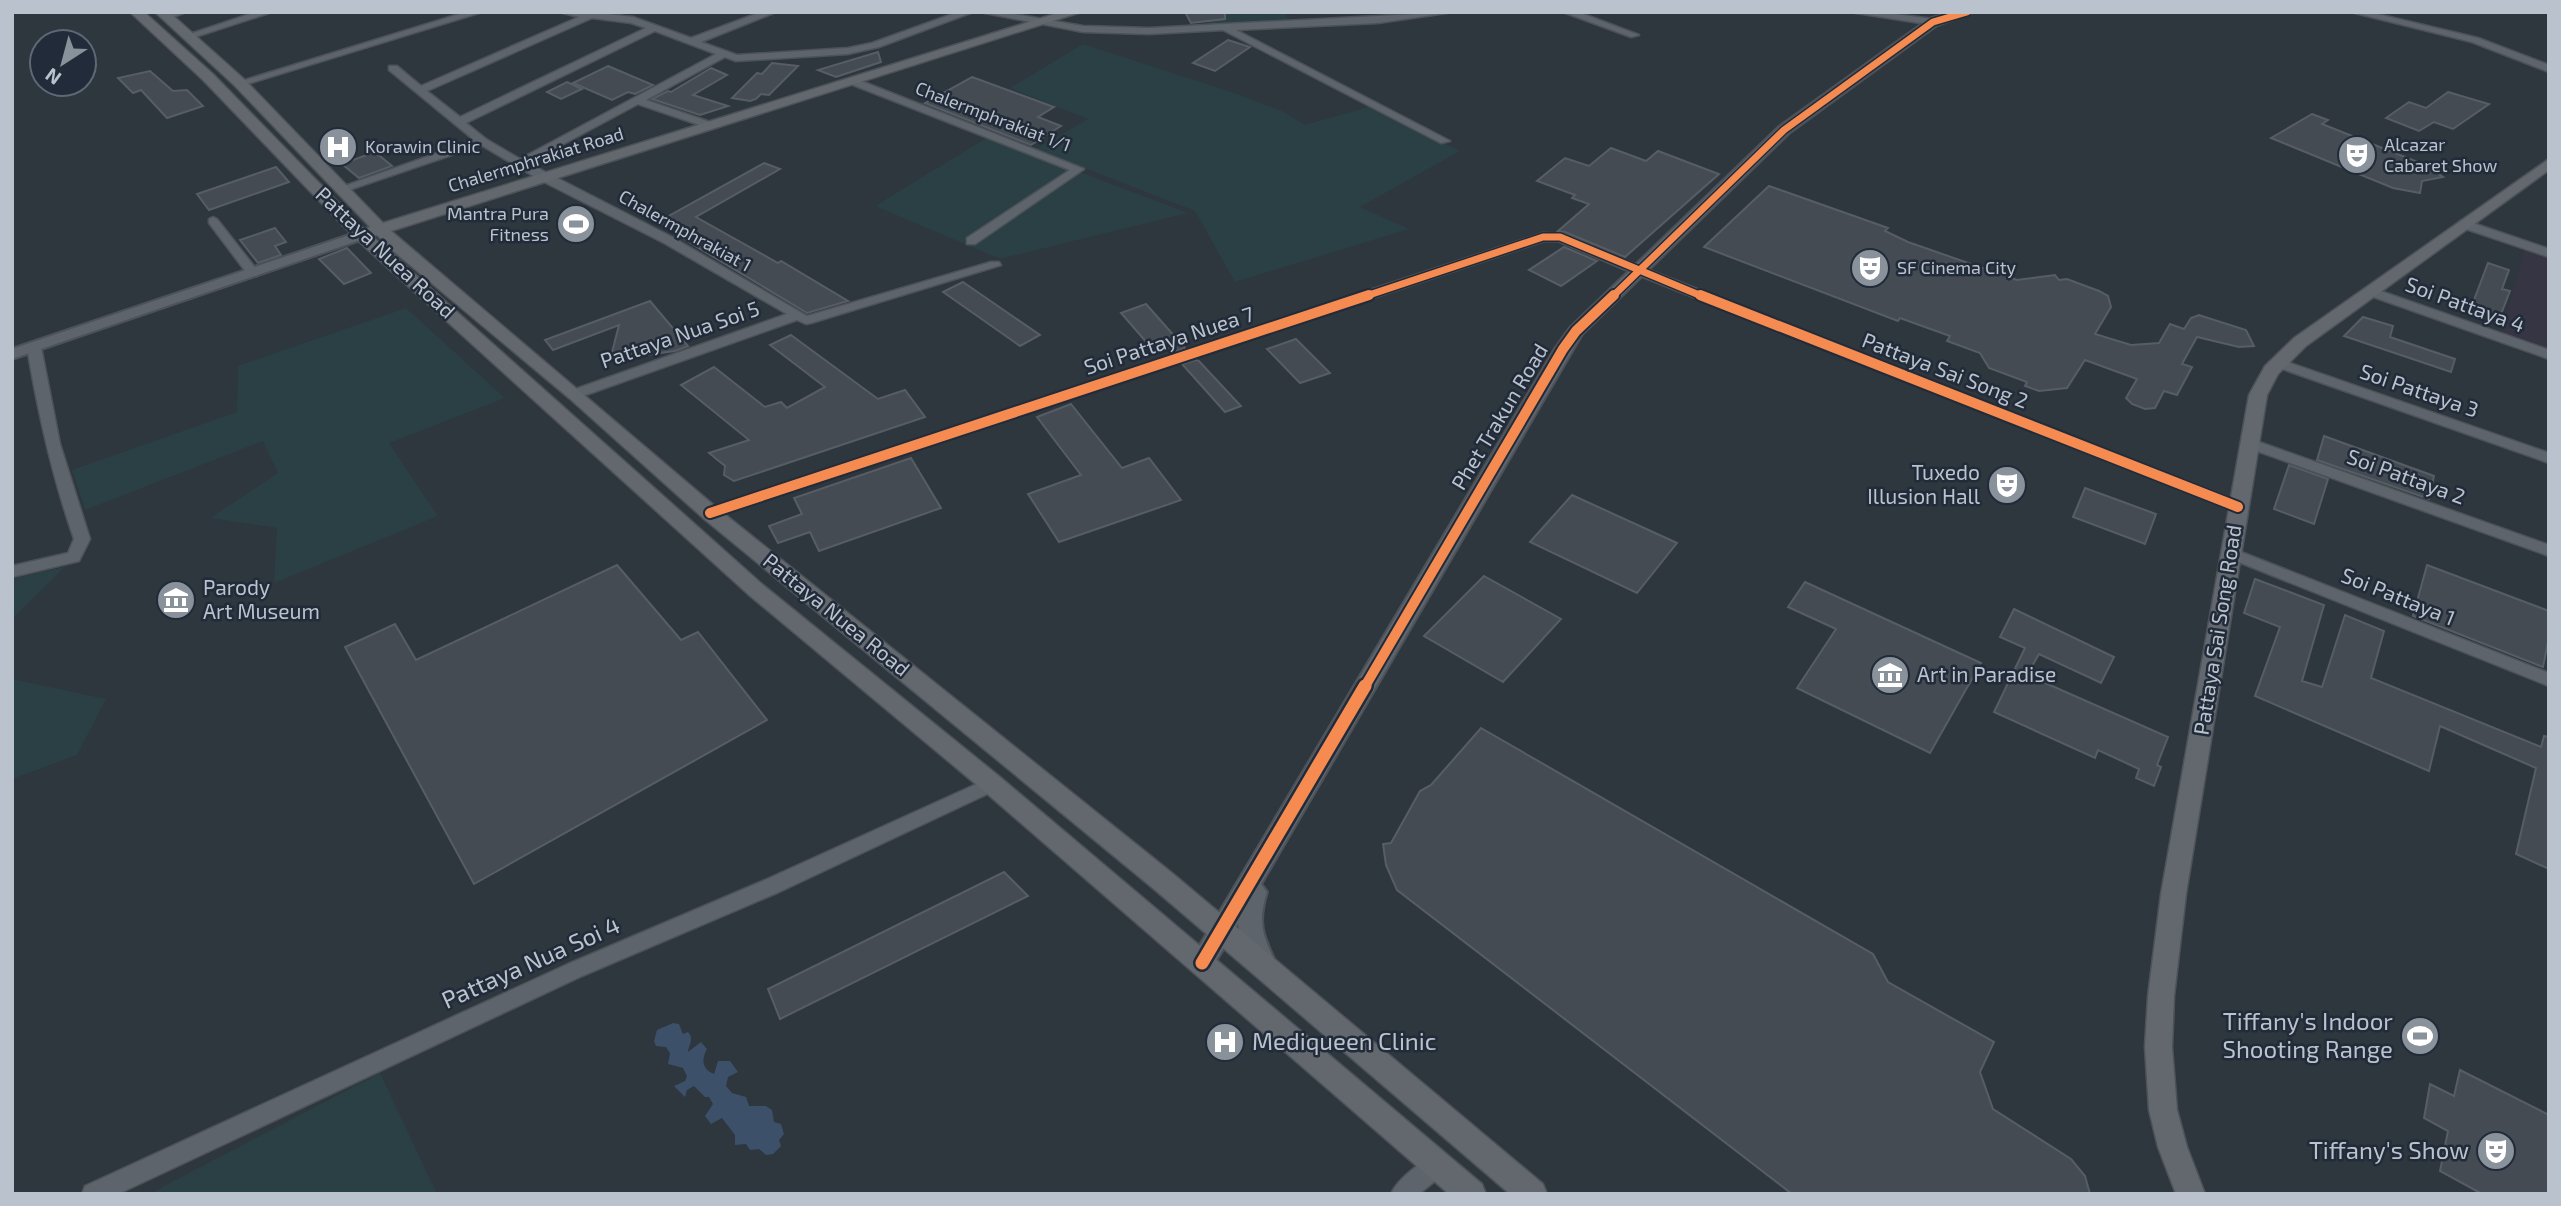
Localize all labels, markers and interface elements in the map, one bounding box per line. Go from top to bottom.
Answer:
north arrow [28,28,98,98]
text: N [40,64,65,90]
street label: Chalermphrakiat 1/1 [913,76,1074,156]
street label: Chalermphrakiat Road [445,122,626,196]
hospital icon: Korawin Clinic [317,126,359,168]
place label: Alcazar Cabaret Show [2384,133,2498,176]
theatre icon: Alcazar Cabaret Show [2336,134,2378,176]
place label: Korawin Clinic [365,135,480,157]
street label: Pattaya Nuea Road [311,181,461,323]
street label: Chalermphrakiat 1 [615,185,756,276]
place label: Mantra Pura Fitness [447,202,549,245]
sports icon: Mantra Pura Fitness [555,203,597,245]
theatre icon: SF Cinema City [1849,247,1891,289]
place label: SF Cinema City [1897,256,2017,278]
street label: Soi Pattaya 4 [2402,270,2529,337]
street label: Pattaya Nua Soi 5 [597,295,762,372]
street label: Soi Pattaya Nuea 7 [1080,300,1257,379]
street label: Pattaya Sai Song 2 [1859,326,2032,413]
street label: Phet Trakun Road [1445,339,1552,494]
street label: Soi Pattaya 3 [2357,358,2482,422]
street label: Soi Pattaya 2 [2344,443,2469,509]
place label: Tuxedo Illusion Hall [1867,459,1981,508]
theatre icon: Tuxedo Illusion Hall [1986,464,2028,506]
street label: Pattaya Sai Song Road [2188,523,2245,737]
street label: Pattaya Nuea Road [759,547,915,681]
street label: Soi Pattaya 1 [2338,561,2459,630]
place label: Parody Art Museum [203,574,320,623]
museum icon: Parody Art Museum [155,579,197,621]
museum icon: Art in Paradise [1869,654,1911,696]
place label: Art in Paradise [1917,661,2056,686]
street label: Pattaya Nua Soi 4 [437,909,624,1014]
place label: Tiffany's Indoor Shooting Range [2222,1006,2393,1063]
sports icon: Tiffany's Indoor Shooting Range [2399,1015,2441,1057]
hospital icon: Mediqueen Clinic [1204,1021,1246,1063]
place label: Mediqueen Clinic [1252,1026,1436,1055]
theatre icon: Tiffany's Show [2475,1130,2517,1172]
place label: Tiffany's Show [2309,1135,2469,1164]

